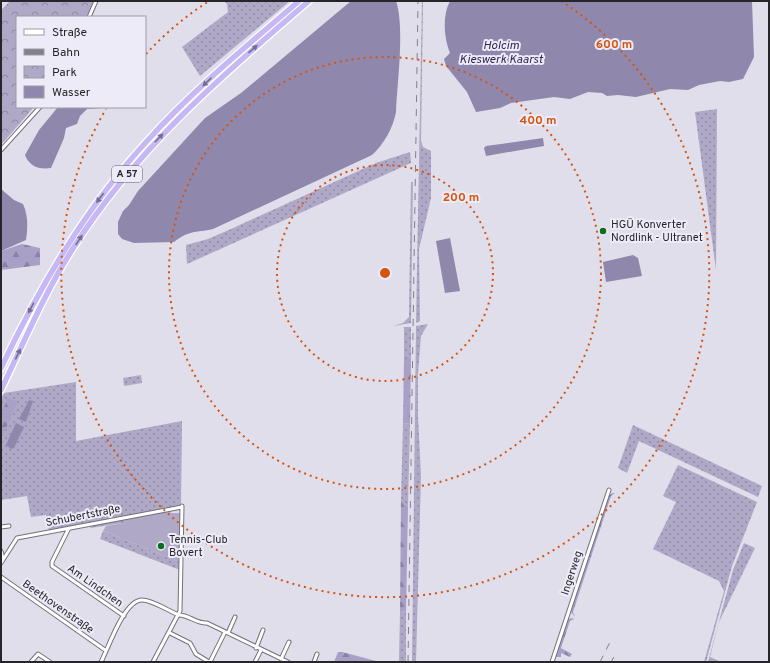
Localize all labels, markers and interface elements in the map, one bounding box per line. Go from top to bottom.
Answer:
legend [16,16,146,108]
text: Straße [52,25,87,41]
text: 600 m [596,37,632,53]
water label: Holcim Kieswerk Kaarst [459,38,543,68]
one-way arrow [248,44,259,53]
text: Bahn [52,45,80,61]
text: Park [52,65,77,81]
one-way arrow [202,77,212,87]
text: Wasser [52,85,91,101]
text: 400 m [519,113,557,129]
one-way arrow [154,133,164,143]
road number: A 57 [112,166,142,182]
text: 200 m [443,190,479,206]
one-way arrow [96,193,104,204]
place label: HGÜ Konverter Nordlink - Ultranet [611,217,703,245]
marker: HGÜ Konverter Nordlink - Ultranet [598,226,608,236]
one-way arrow [75,234,82,246]
centre of rings [378,266,392,280]
one-way arrow [28,302,35,314]
one-way arrow [15,349,21,360]
street label: Schubertstraße [44,502,122,530]
place label: Tennis-Club Bovert [169,533,228,560]
marker: Tennis-Club Bovert [156,541,166,551]
street label: Ingerweg [558,549,586,597]
street label: Am Lindchen [64,562,126,610]
street label: Beethovenstraße [20,577,96,637]

